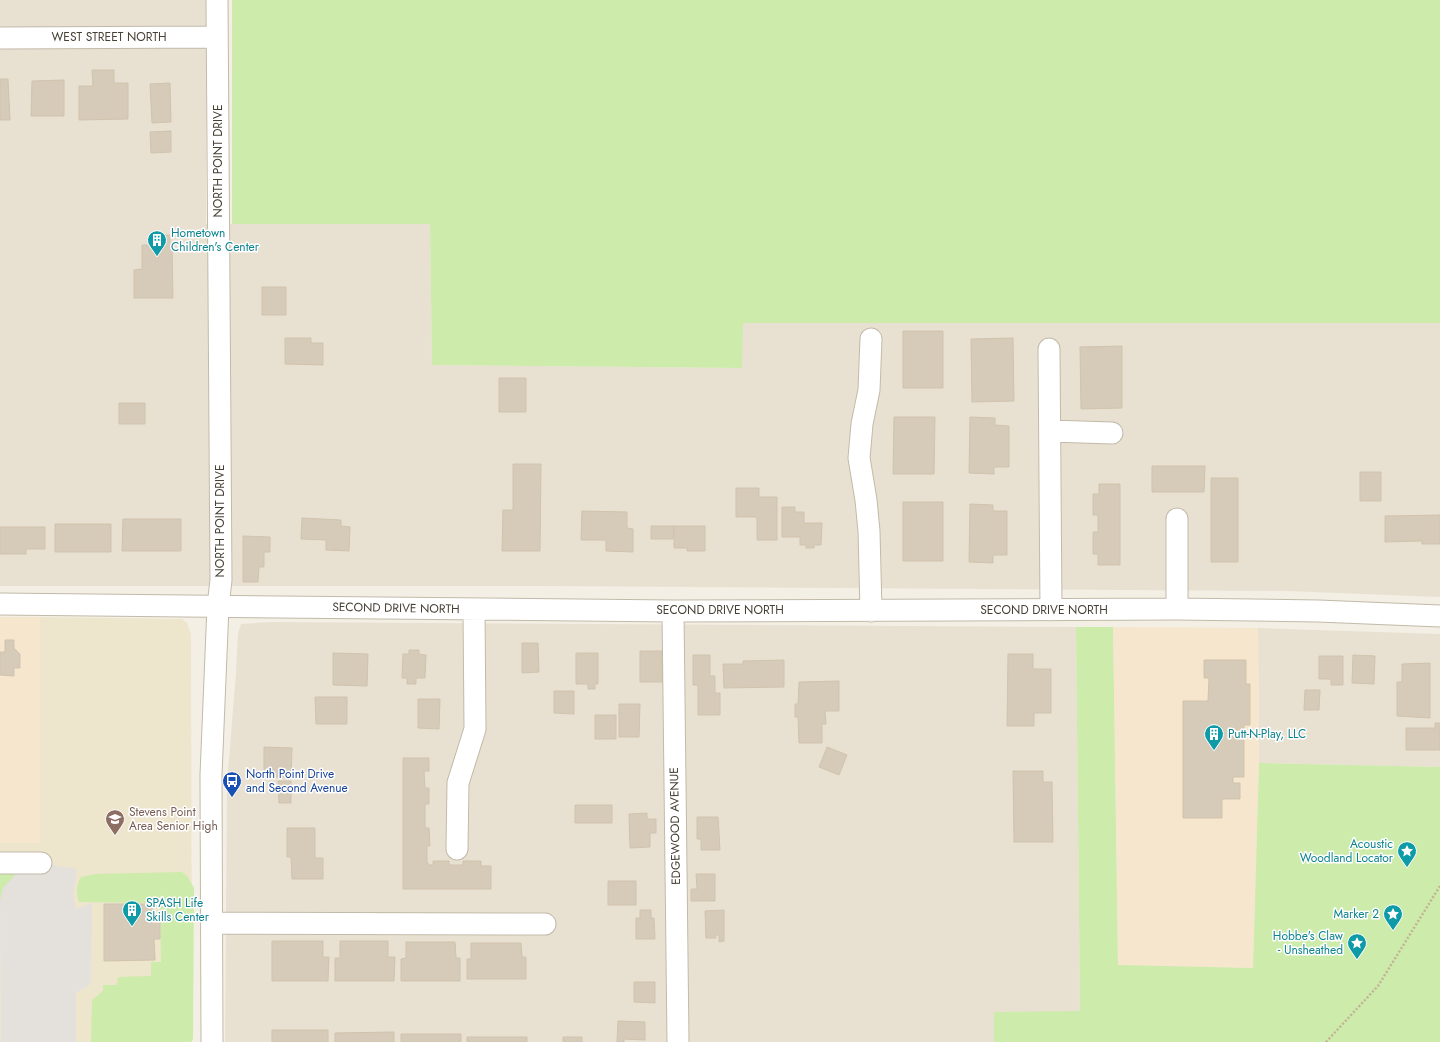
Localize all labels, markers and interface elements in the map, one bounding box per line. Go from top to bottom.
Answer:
street label: WEST STREET NORTH [51,28,167,46]
street label: NORTH POINT DRIVE [209,104,227,218]
place label: Hometown Children's Center [171,224,260,256]
building icon: Hometown Children's Center [146,229,168,257]
street label: NORTH POINT DRIVE [211,464,229,578]
street label: SECOND DRIVE NORTH [332,598,460,618]
street label: SECOND DRIVE NORTH [656,601,784,619]
street label: SECOND DRIVE NORTH [980,601,1108,619]
building icon: Putt-N-Play, LLC [1203,723,1225,751]
place label: Putt-N-Play, LLC [1228,725,1306,743]
place label: North Point Drive and Second Avenue [246,765,348,797]
street label: EDGEWOOD AVENUE [665,767,685,885]
bus stop icon: North Point Drive and Second Avenue [221,770,243,798]
place label: Stevens Point Area Senior High [129,803,218,835]
school or university icon: Stevens Point Area Senior High [104,808,126,836]
place label: Acoustic Woodland Locator [1300,835,1394,867]
place icon: Acoustic Woodland Locator [1396,840,1418,868]
place label: SPASH Life Skills Center [146,894,210,926]
building icon: SPASH Life Skills Center [121,899,143,927]
place icon: Marker 2 [1382,903,1404,931]
place label: Marker 2 [1334,905,1379,923]
place label: Hobbe's Claw - Unsheathed [1273,927,1344,959]
place icon: Hobbe's Claw - Unsheathed [1346,932,1368,960]

